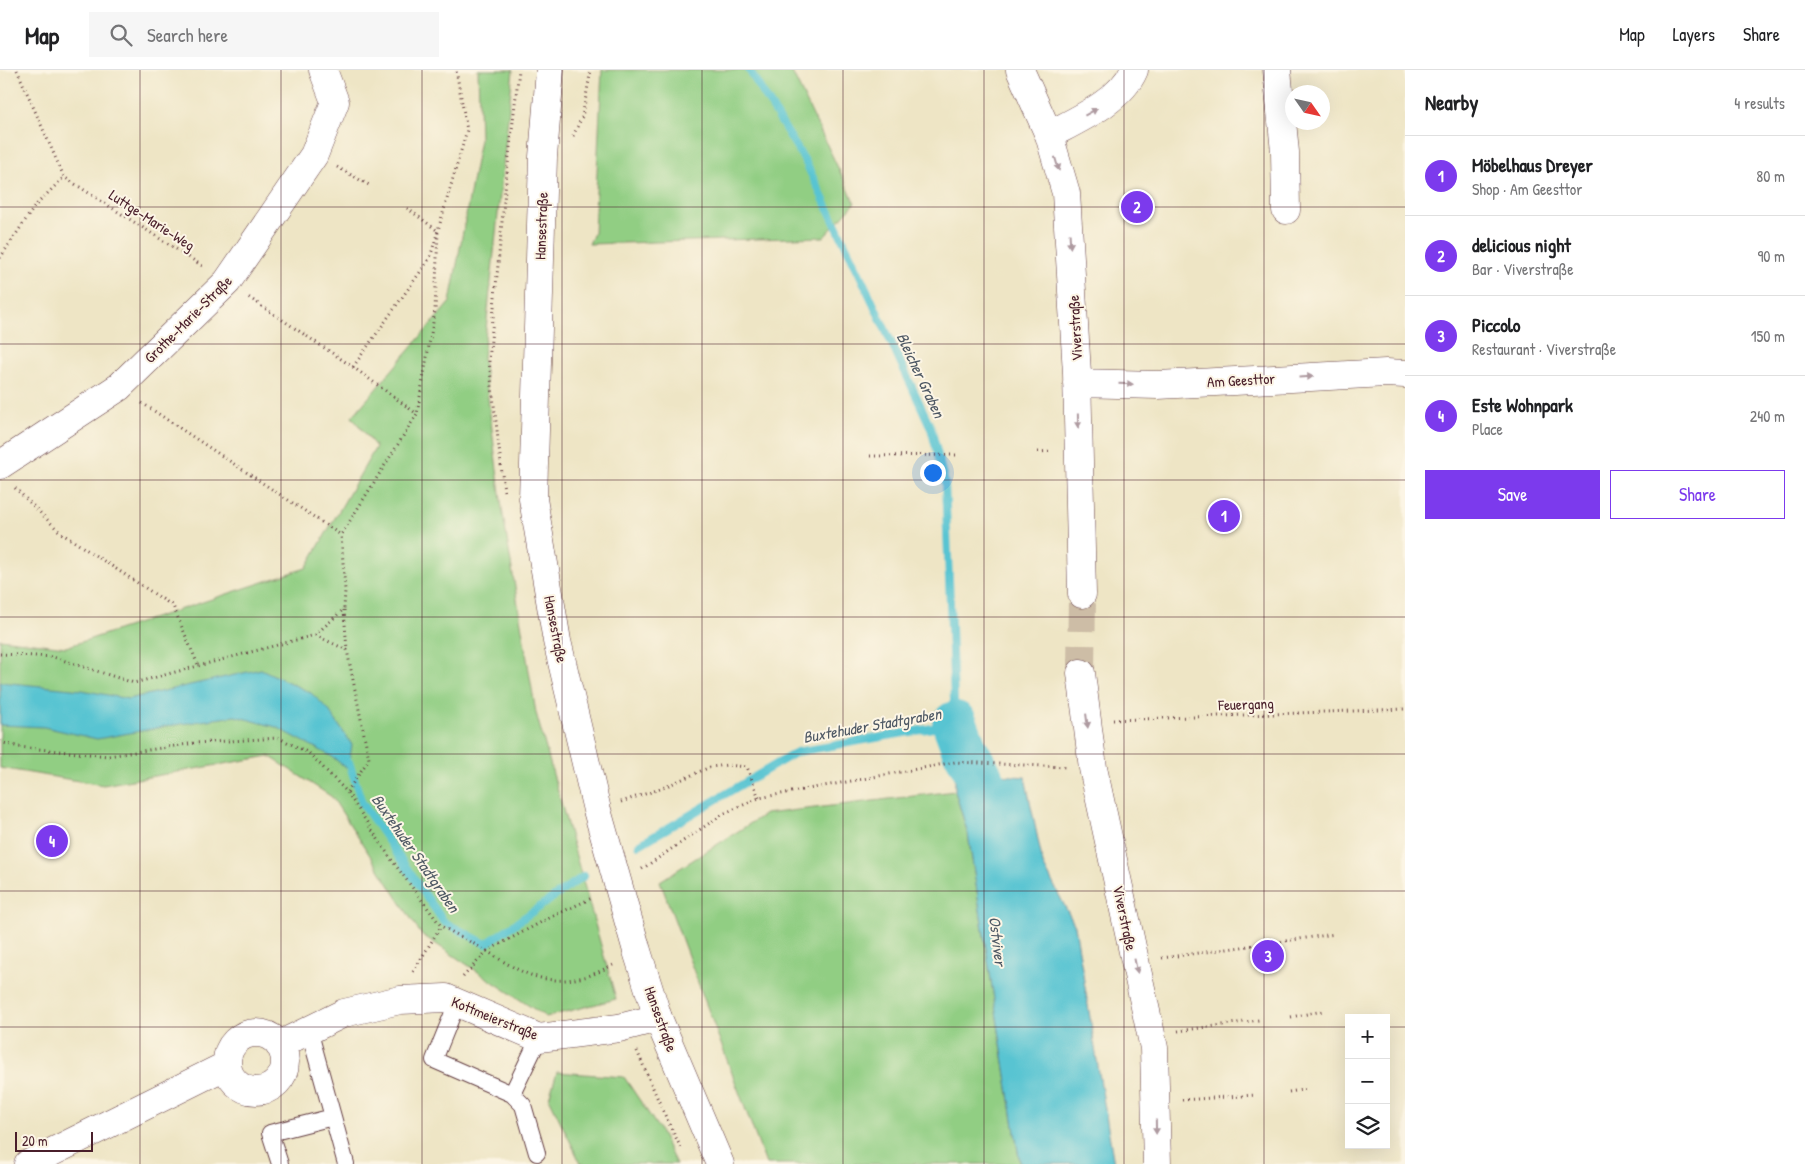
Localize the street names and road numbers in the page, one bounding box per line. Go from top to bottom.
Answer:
street label: Luttge-Marie-Weg [105,184,199,256]
street label: Hansestraße [529,192,553,260]
street label: Grothe-Marie-Straße [140,271,236,367]
street label: Viverstraße [1063,294,1087,362]
street label: Am Geesttor [1206,368,1276,392]
street label: Hansestraße [539,594,573,664]
street label: Feuergang [1217,693,1274,715]
street label: Viverstraße [1108,884,1142,953]
street label: Hansestraße [640,983,682,1055]
street label: Kottmeierstraße [448,991,542,1045]

